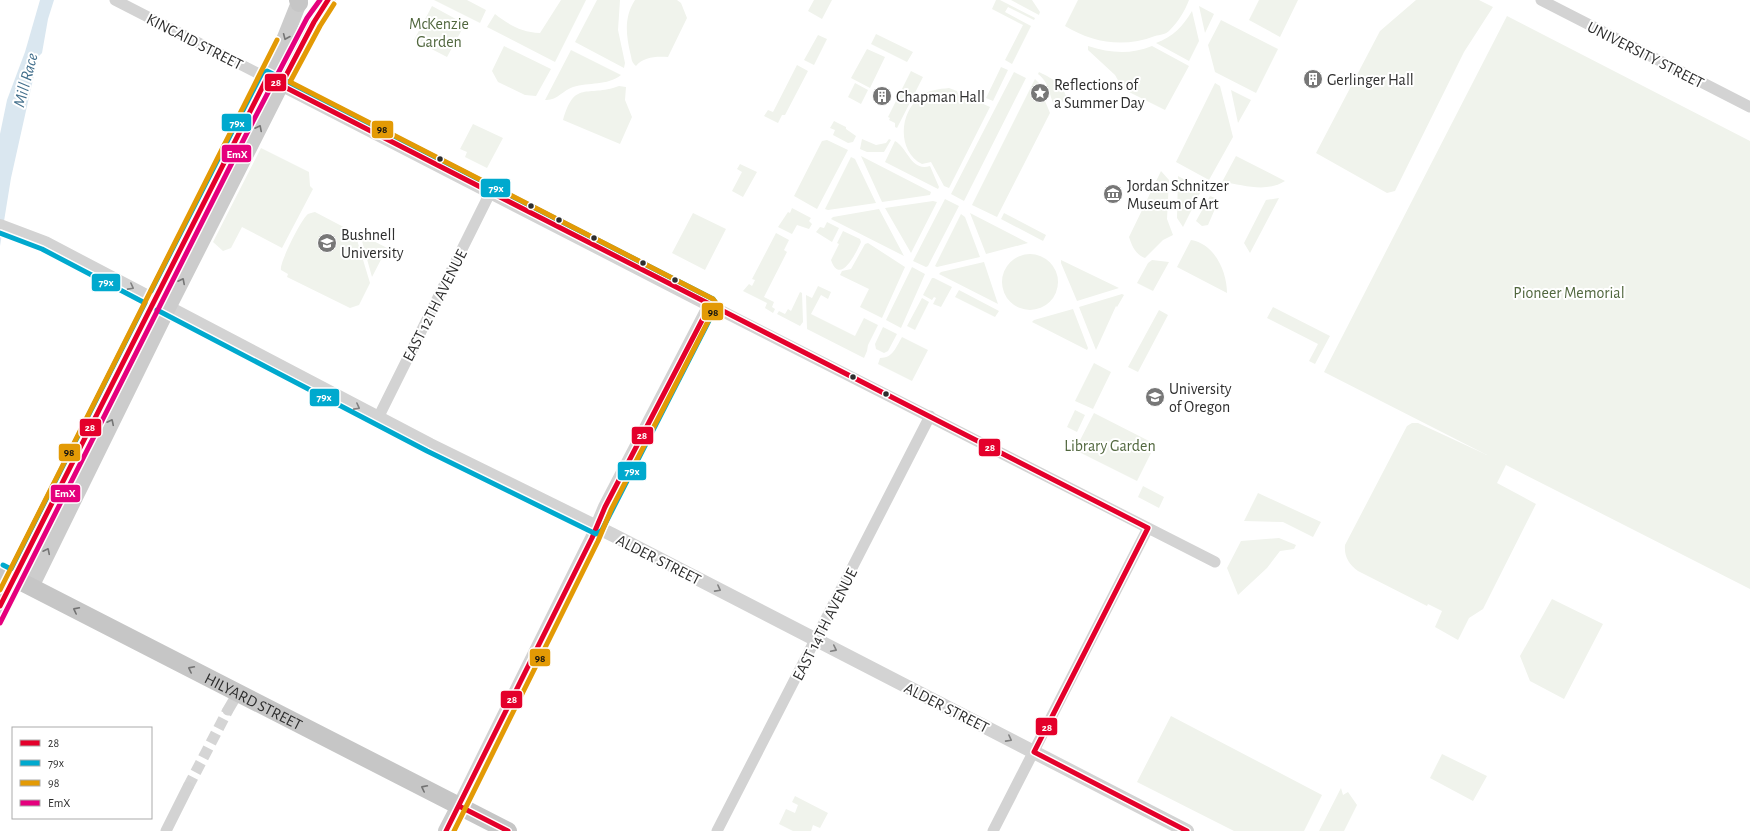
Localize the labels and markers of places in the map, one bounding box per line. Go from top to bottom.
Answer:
building icon: Gerlinger Hall [1302,68,1324,90]
place label: Gerlinger Hall [1327,72,1414,88]
place label: Reflections of a Summer Day [1054,77,1145,112]
place icon: Reflections of a Summer Day [1029,82,1051,104]
building icon: Chapman Hall [871,85,893,107]
place label: Chapman Hall [896,89,985,105]
unlabelled marker [435,154,445,164]
place label: Jordan Schnitzer Museum of Art [1127,178,1229,212]
museum icon: Jordan Schnitzer Museum of Art [1102,183,1124,205]
unlabelled marker [526,201,536,211]
unlabelled marker [554,215,564,225]
place label: Bushnell University [341,227,404,262]
school or university icon: Bushnell University [316,232,338,254]
unlabelled marker [589,233,599,243]
unlabelled marker [638,258,648,268]
unlabelled marker [670,275,680,285]
unlabelled marker [848,372,858,382]
place label: University of Oregon [1169,381,1232,415]
school or university icon: University of Oregon [1144,386,1166,408]
unlabelled marker [881,389,891,399]

